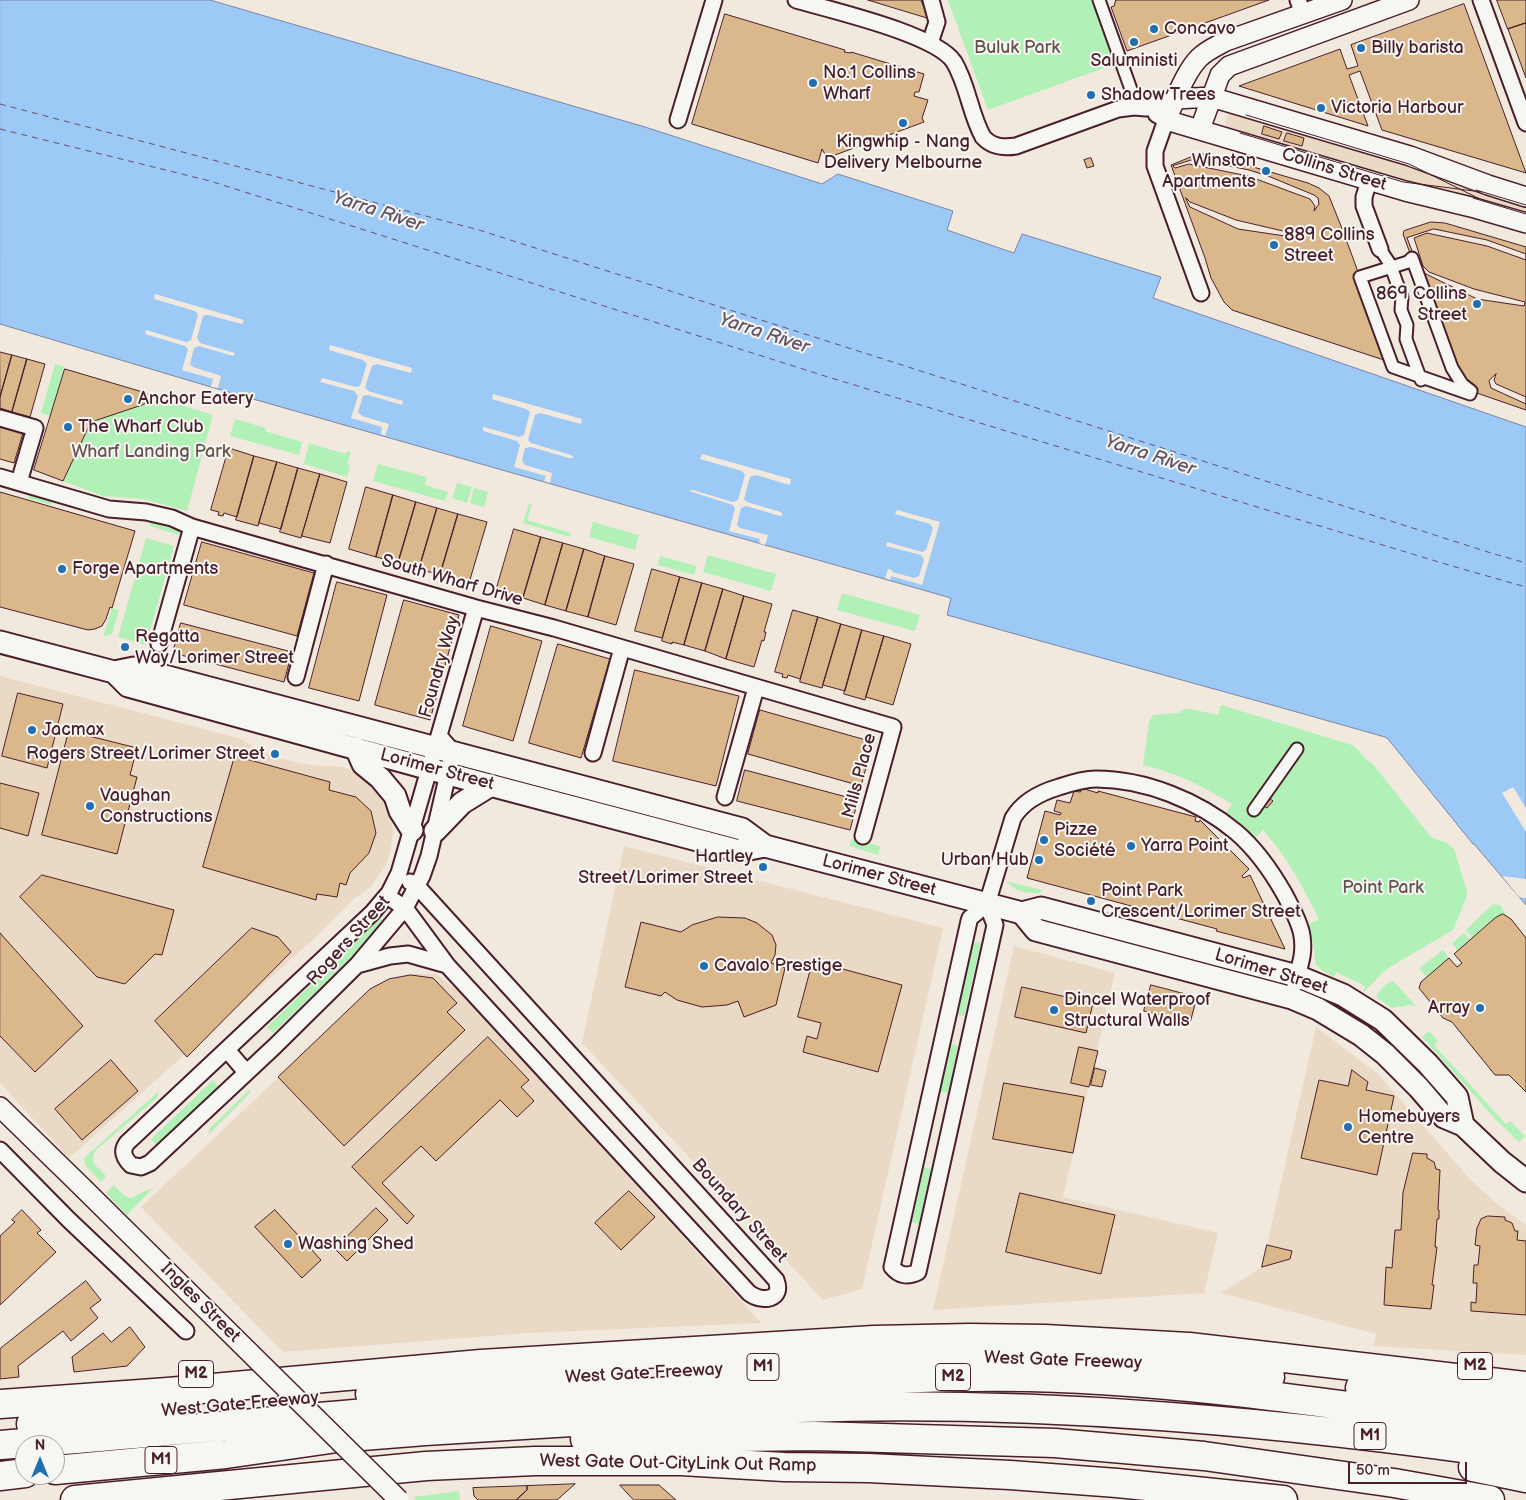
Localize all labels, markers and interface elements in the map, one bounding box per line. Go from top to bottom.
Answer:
place label: Concavo [1164,18,1236,40]
marker: Concavo [1148,23,1160,35]
marker: Saluministi [1128,36,1140,48]
park label: Buluk Park [974,37,1060,59]
place label: Billy barista [1371,37,1464,59]
marker: Billy barista [1355,42,1367,54]
place label: Saluministi [1090,50,1178,72]
place label: No.1 Collins Wharf [823,62,916,104]
marker: No.1 Collins Wharf [807,77,819,89]
place label: Shadow Trees [1101,84,1216,106]
marker: Shadow Trees [1085,89,1097,101]
place label: Victoria Harbour [1331,97,1463,119]
marker: Victoria Harbour [1315,102,1327,114]
marker: Kingwhip - Nang Delivery Melbourne [897,117,909,129]
place label: Kingwhip - Nang Delivery Melbourne [824,131,982,173]
street label: Collins Street [1279,144,1389,196]
place label: Winston Apartments [1162,150,1256,192]
marker: Winston Apartments [1260,165,1272,177]
water label: Yarra River [330,187,426,237]
place label: 889 Collins Street [1284,224,1375,266]
marker: 889 Collins Street [1268,239,1280,251]
place label: 869 Collins Street [1376,283,1467,326]
marker: 869 Collins Street [1471,298,1483,310]
water label: Yarra River [716,309,812,359]
place label: Anchor Eatery [138,388,254,410]
marker: Anchor Eatery [122,393,134,405]
place label: The Wharf Club [78,416,204,438]
marker: The Wharf Club [62,421,74,433]
water label: Yarra River [1102,431,1198,481]
park label: Wharf Landing Park [72,441,230,463]
street label: South Wharf Drive [379,550,525,612]
place label: Forge Apartments [72,558,218,580]
marker: Forge Apartments [56,563,68,575]
street label: Foundry Way [415,614,465,720]
place label: Regatta Way/Lorimer Street [135,626,294,669]
marker: Regatta Way/Lorimer Street [119,641,131,653]
place label: Jacmax [42,719,104,741]
marker: Jacmax [26,724,38,736]
street label: Mills Place [838,731,882,821]
place label: Rogers Street/Lorimer Street [26,743,265,765]
street label: Lorimer Street [378,744,496,796]
marker: Rogers Street/Lorimer Street [269,748,281,760]
place label: Vaughan Constructions [100,785,213,828]
marker: Vaughan Constructions [84,800,96,812]
place label: Pizze Société [1054,819,1116,862]
marker: Pizze Société [1038,834,1050,846]
place label: Yarra Point [1141,835,1229,857]
marker: Yarra Point [1125,840,1137,852]
place label: Hartley Street/Lorimer Street [578,846,753,889]
place label: Urban Hub [941,849,1029,871]
street label: Lorimer Street [820,850,938,902]
marker: Urban Hub [1033,854,1045,866]
marker: Hartley Street/Lorimer Street [757,861,769,873]
park label: Point Park [1342,877,1424,899]
place label: Point Park Crescent/Lorimer Street [1101,880,1301,922]
street label: Rogers Street [303,891,395,991]
marker: Point Park Crescent/Lorimer Street [1085,895,1097,907]
street label: Lorimer Street [1212,945,1330,999]
place label: Cavalo Prestige [714,955,842,977]
marker: Cavalo Prestige [698,960,710,972]
place label: Dincel Waterproof Structural Walls [1064,989,1211,1032]
place label: Array [1428,997,1470,1019]
marker: Array [1474,1002,1486,1014]
marker: Dincel Waterproof Structural Walls [1048,1004,1060,1016]
place label: Homebuyers Centre [1358,1106,1460,1148]
marker: Homebuyers Centre [1342,1121,1354,1133]
street label: Boundary Street [687,1154,791,1268]
place label: Washing Shed [298,1233,414,1255]
marker: Washing Shed [282,1238,294,1250]
street label: Ingles Street [156,1259,244,1347]
street label: West Gate Freeway [984,1347,1142,1375]
road number: M2 [1458,1352,1492,1380]
road number: M1 [747,1354,779,1380]
street label: West Gate Freeway [565,1359,723,1389]
road number: M2 [178,1360,214,1388]
road number: M2 [936,1364,970,1390]
street label: West Gate Freeway [160,1387,320,1423]
road number: M1 [1354,1422,1386,1450]
north arrow [15,1435,65,1485]
text: N [35,1437,45,1454]
road number: M1 [145,1446,177,1474]
street label: West Gate Out-CityLink Out Ramp [539,1451,817,1477]
scale bar [1351,1452,1470,1484]
text: 50 m [1356,1461,1390,1480]

